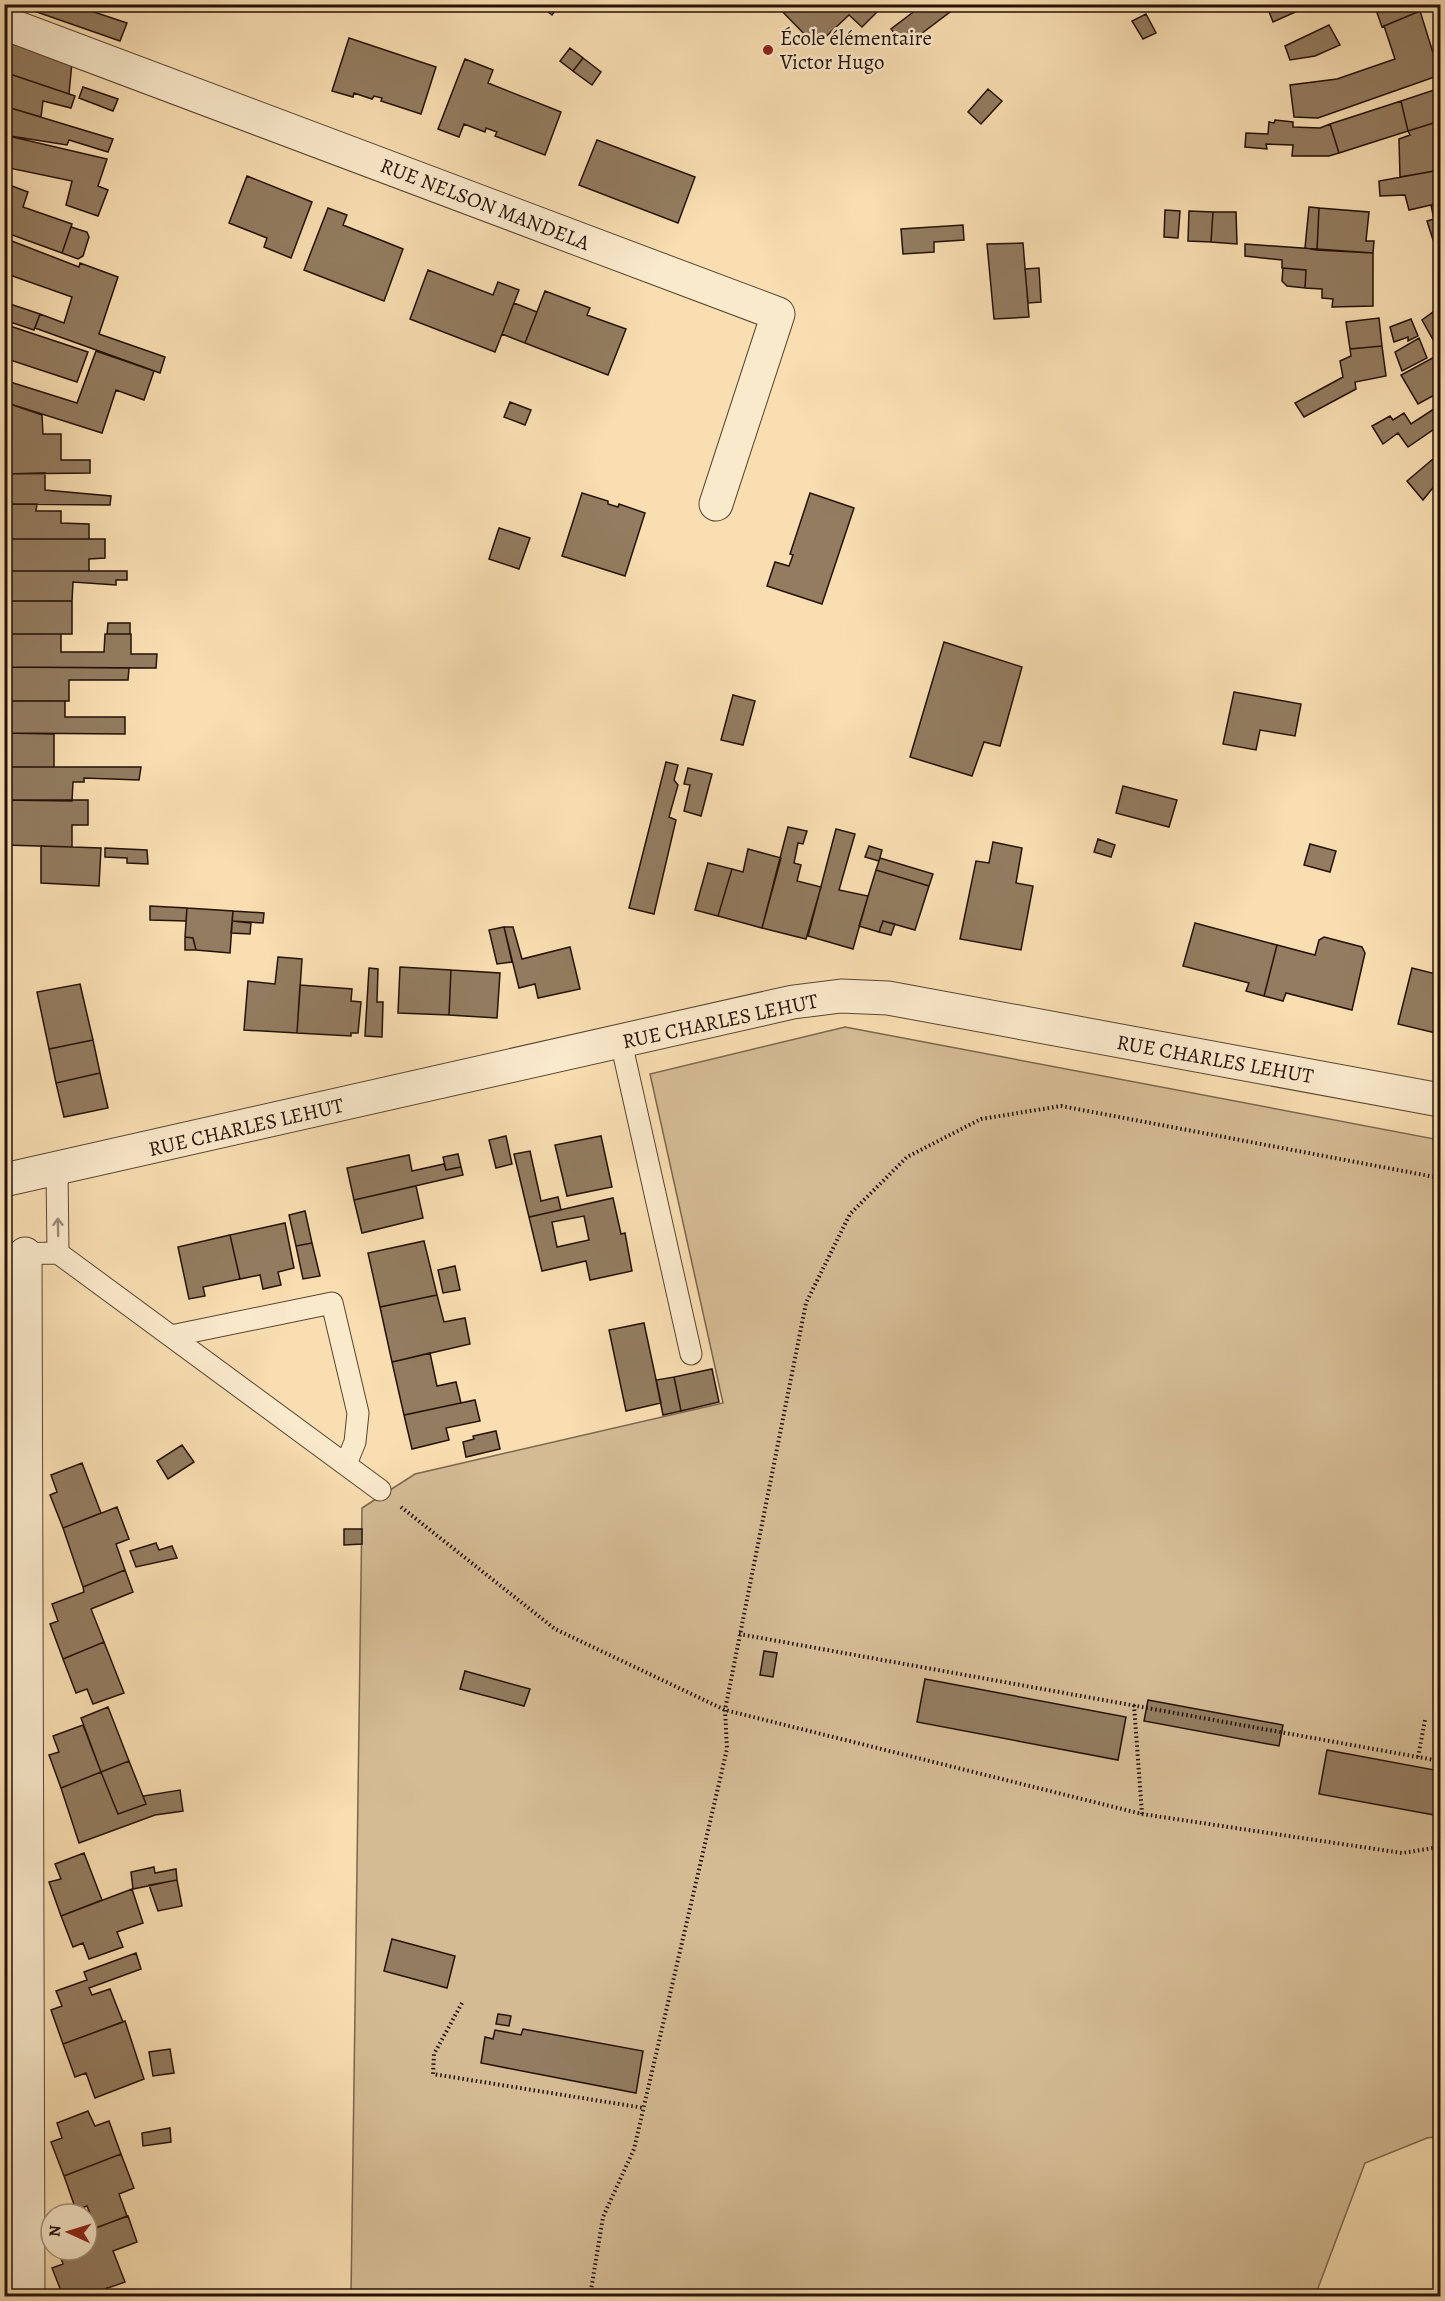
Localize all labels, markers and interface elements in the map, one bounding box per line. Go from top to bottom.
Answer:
place label: École élémentaire Victor Hugo [779,24,932,76]
marker: École élémentaire Victor Hugo [761,43,775,57]
street label: RUE NELSON MANDELA [376,151,594,257]
street label: RUE CHARLES LEHUT [620,986,821,1055]
street label: RUE CHARLES LEHUT [1114,1028,1316,1090]
street label: RUE CHARLES LEHUT [146,1091,347,1163]
one-way arrow [52,1218,64,1238]
north arrow [39,2202,99,2262]
text: N [44,2224,66,2238]

